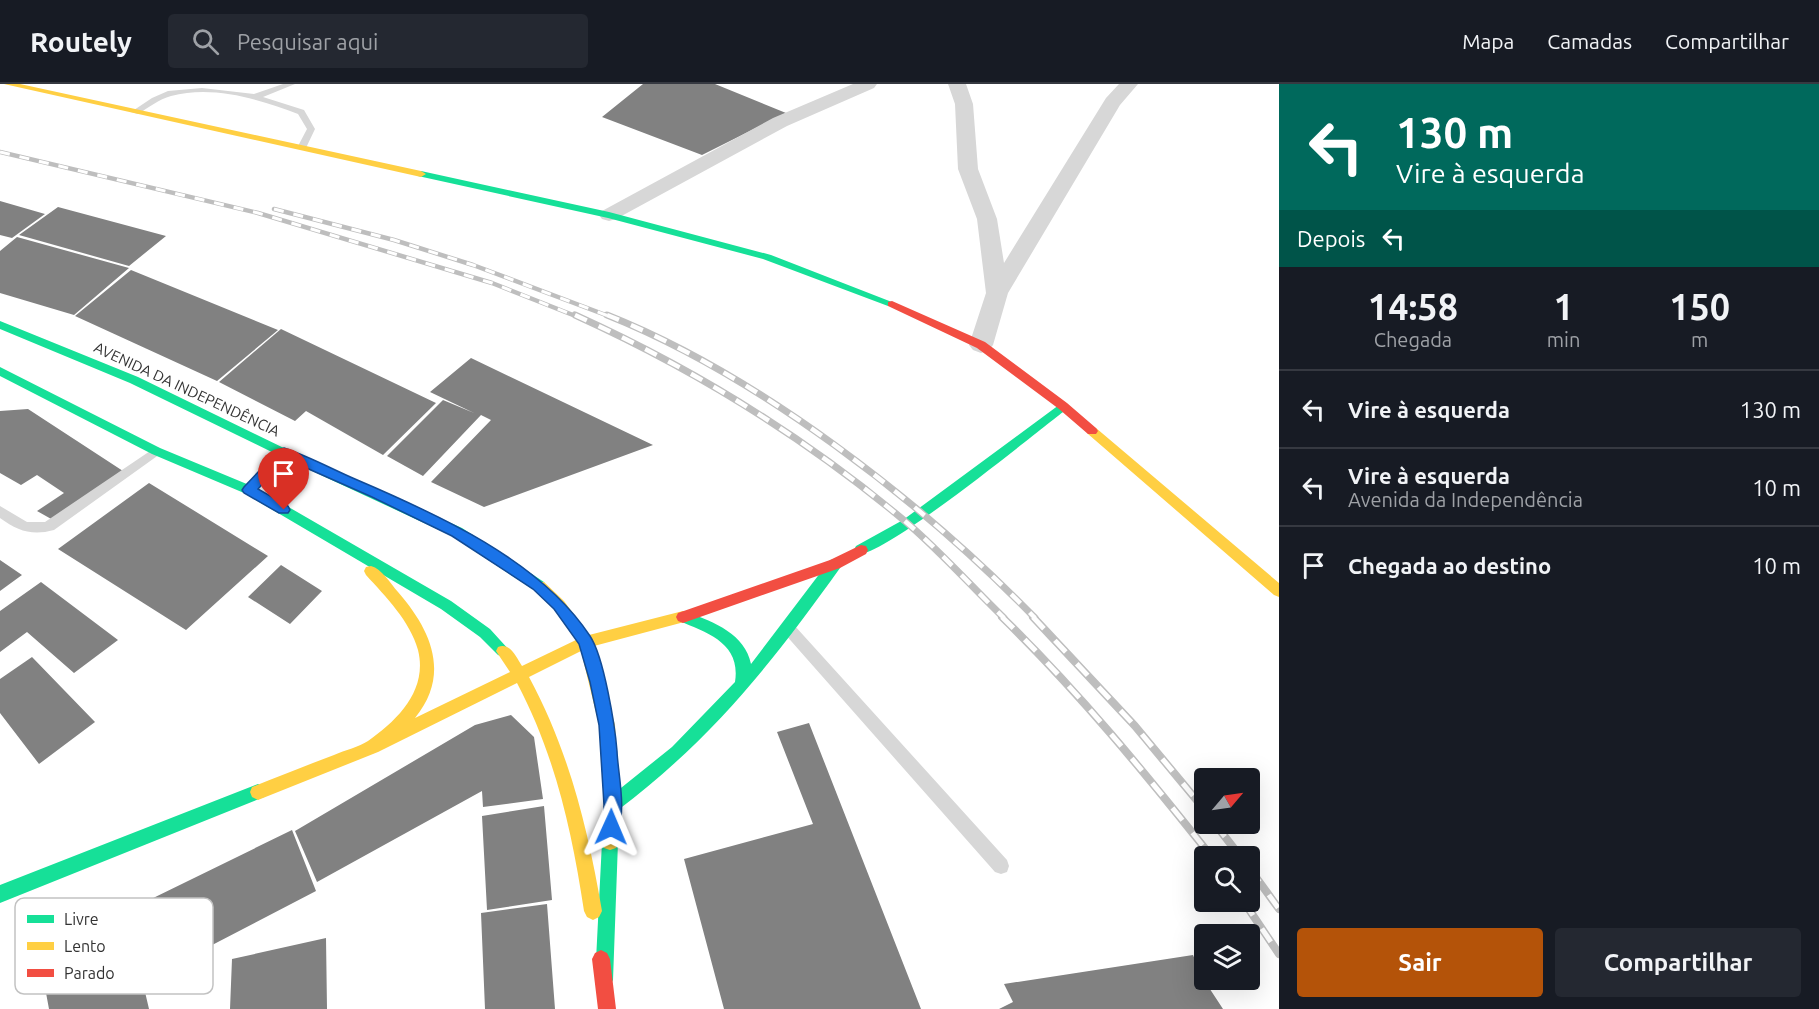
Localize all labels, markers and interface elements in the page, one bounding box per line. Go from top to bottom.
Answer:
search box [168,14,588,68]
icon: search [189,25,222,58]
text: Routely [30,26,132,57]
text: Pesquisar aqui [237,29,378,54]
text: Mapa [1462,29,1514,53]
text: Camadas [1547,29,1632,53]
text: Compartilhar [1665,29,1789,53]
icon: left [1297,108,1375,186]
text: 130 m [1396,109,1513,156]
text: Vire à esquerda [1396,158,1585,188]
icon: left [1377,222,1410,255]
text: Depois [1297,226,1365,251]
text: 14:58 [1368,286,1458,327]
text: 1 [1553,286,1574,327]
text: 150 [1669,286,1730,327]
text: Chegada [1374,328,1452,351]
text: min [1547,328,1580,351]
text: m [1691,328,1708,351]
street label: AVENIDA DA INDEPENDÊNCIA [91,338,283,440]
icon: left [1297,393,1330,426]
text: Vire à esquerda [1348,397,1510,422]
text: 130 m [1740,397,1801,422]
pin [258,448,309,510]
icon: arrive [267,457,300,490]
text: Vire à esquerda [1348,463,1510,488]
icon: left [1297,471,1330,504]
text: 10 m [1752,475,1801,500]
text: Avenida da Independência [1348,488,1583,511]
icon: arrive [1297,549,1330,582]
text: Chegada ao destino [1348,553,1551,578]
text: 10 m [1752,553,1801,578]
north arrow [1194,768,1260,834]
map controls [1194,768,1260,990]
position arrow [579,795,643,859]
button: search [1194,846,1260,912]
legend [15,898,213,994]
text: Livre [64,910,99,928]
button: layers [1194,924,1260,990]
button: Sair [1297,928,1543,997]
button: Compartilhar [1555,928,1801,997]
text: Lento [64,937,106,955]
text: Parado [64,964,115,982]

